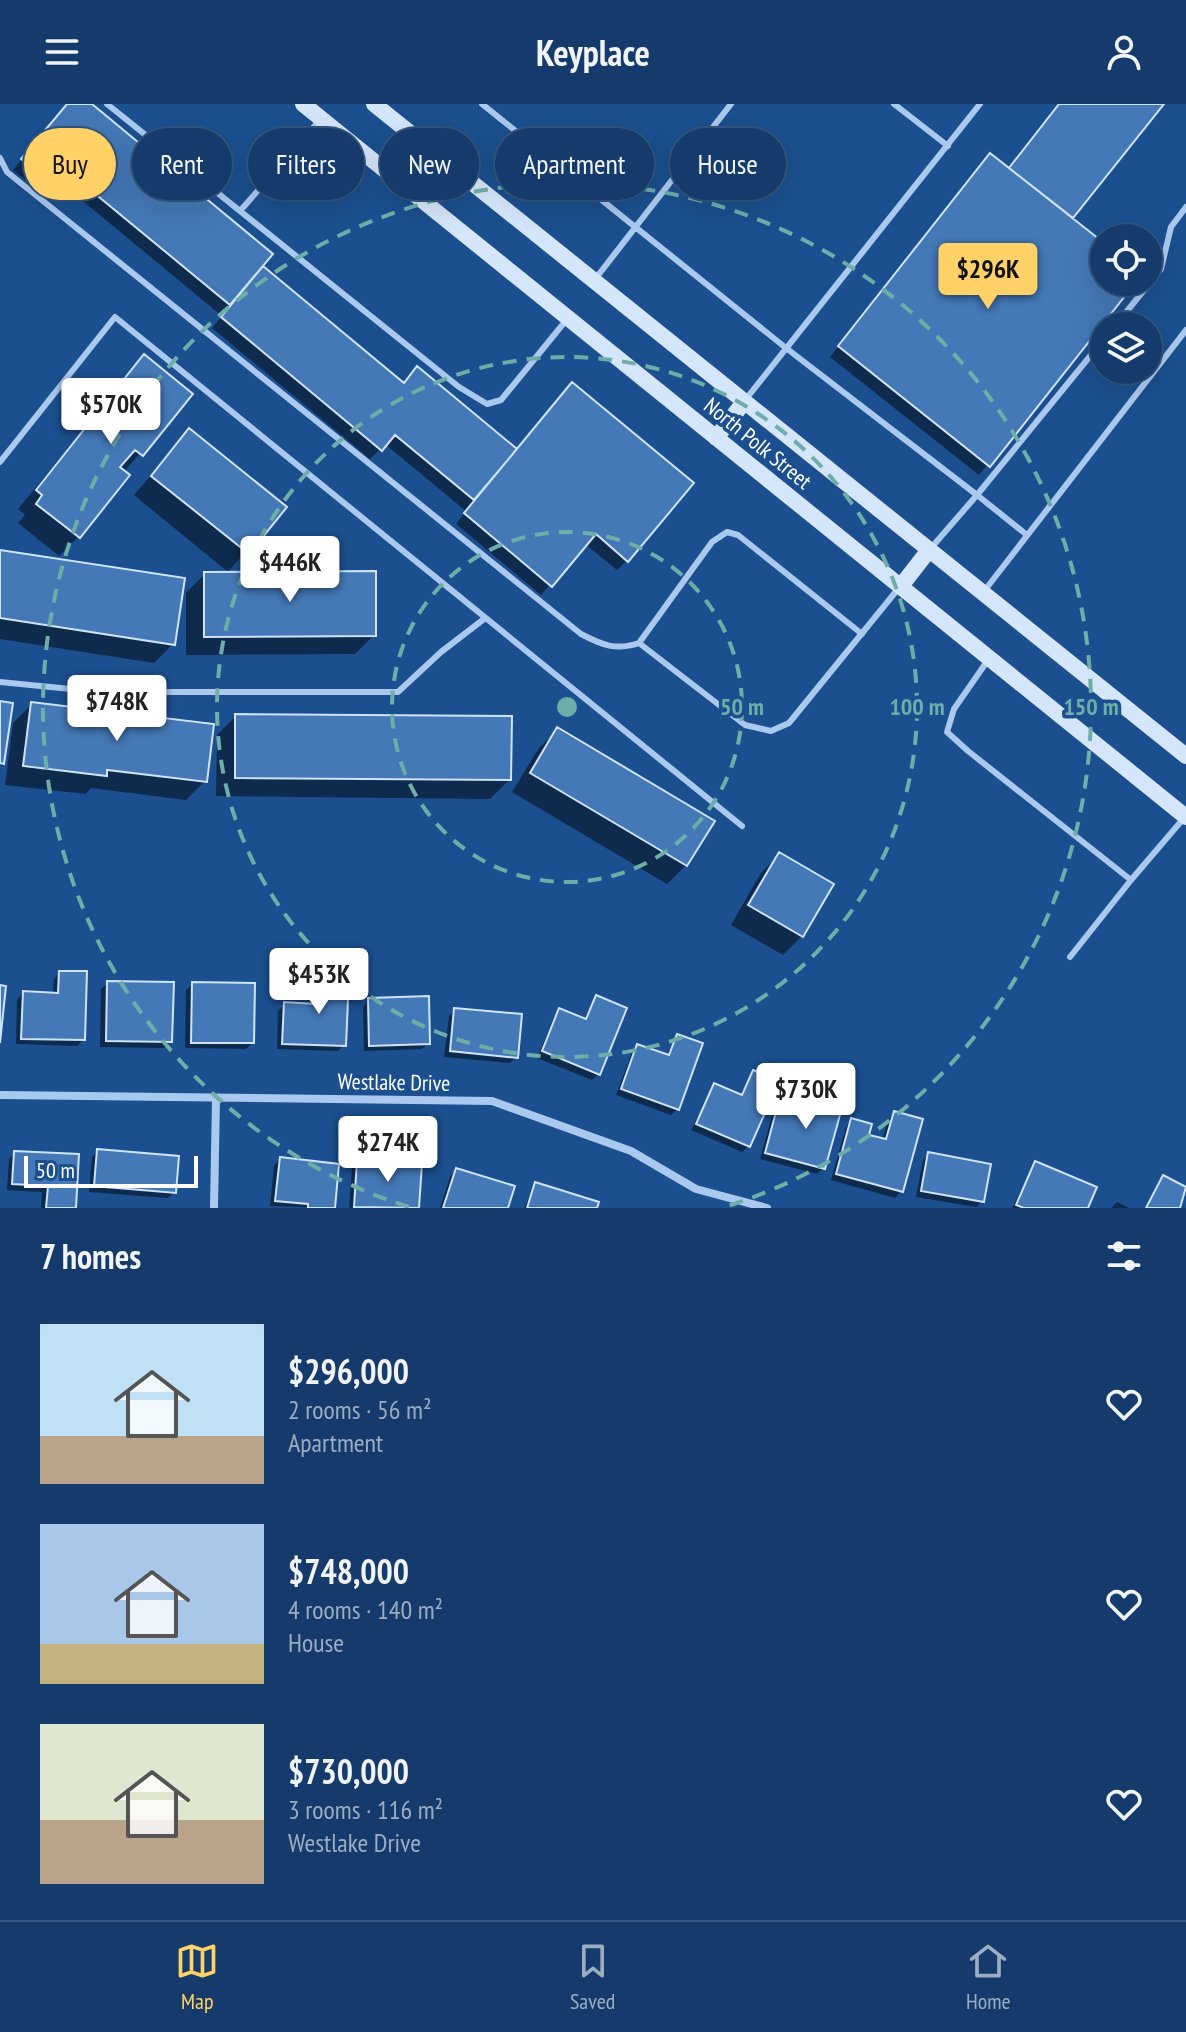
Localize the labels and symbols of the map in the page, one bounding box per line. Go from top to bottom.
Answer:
pin: $296K [932,243,1044,311]
pin: $570K [55,378,167,446]
street label: North Polk Street [699,391,817,495]
pin: $446K [234,536,346,604]
pin: $748K [61,675,173,743]
text: 50 m [720,691,764,722]
text: 100 m [889,691,945,722]
text: 150 m [1063,691,1119,722]
centre of rings [553,693,581,721]
pin: $453K [263,948,375,1016]
pin: $730K [750,1063,862,1131]
street label: Westlake Drive [337,1067,451,1097]
pin: $274K [332,1116,444,1184]
scale bar [24,1152,198,1188]

